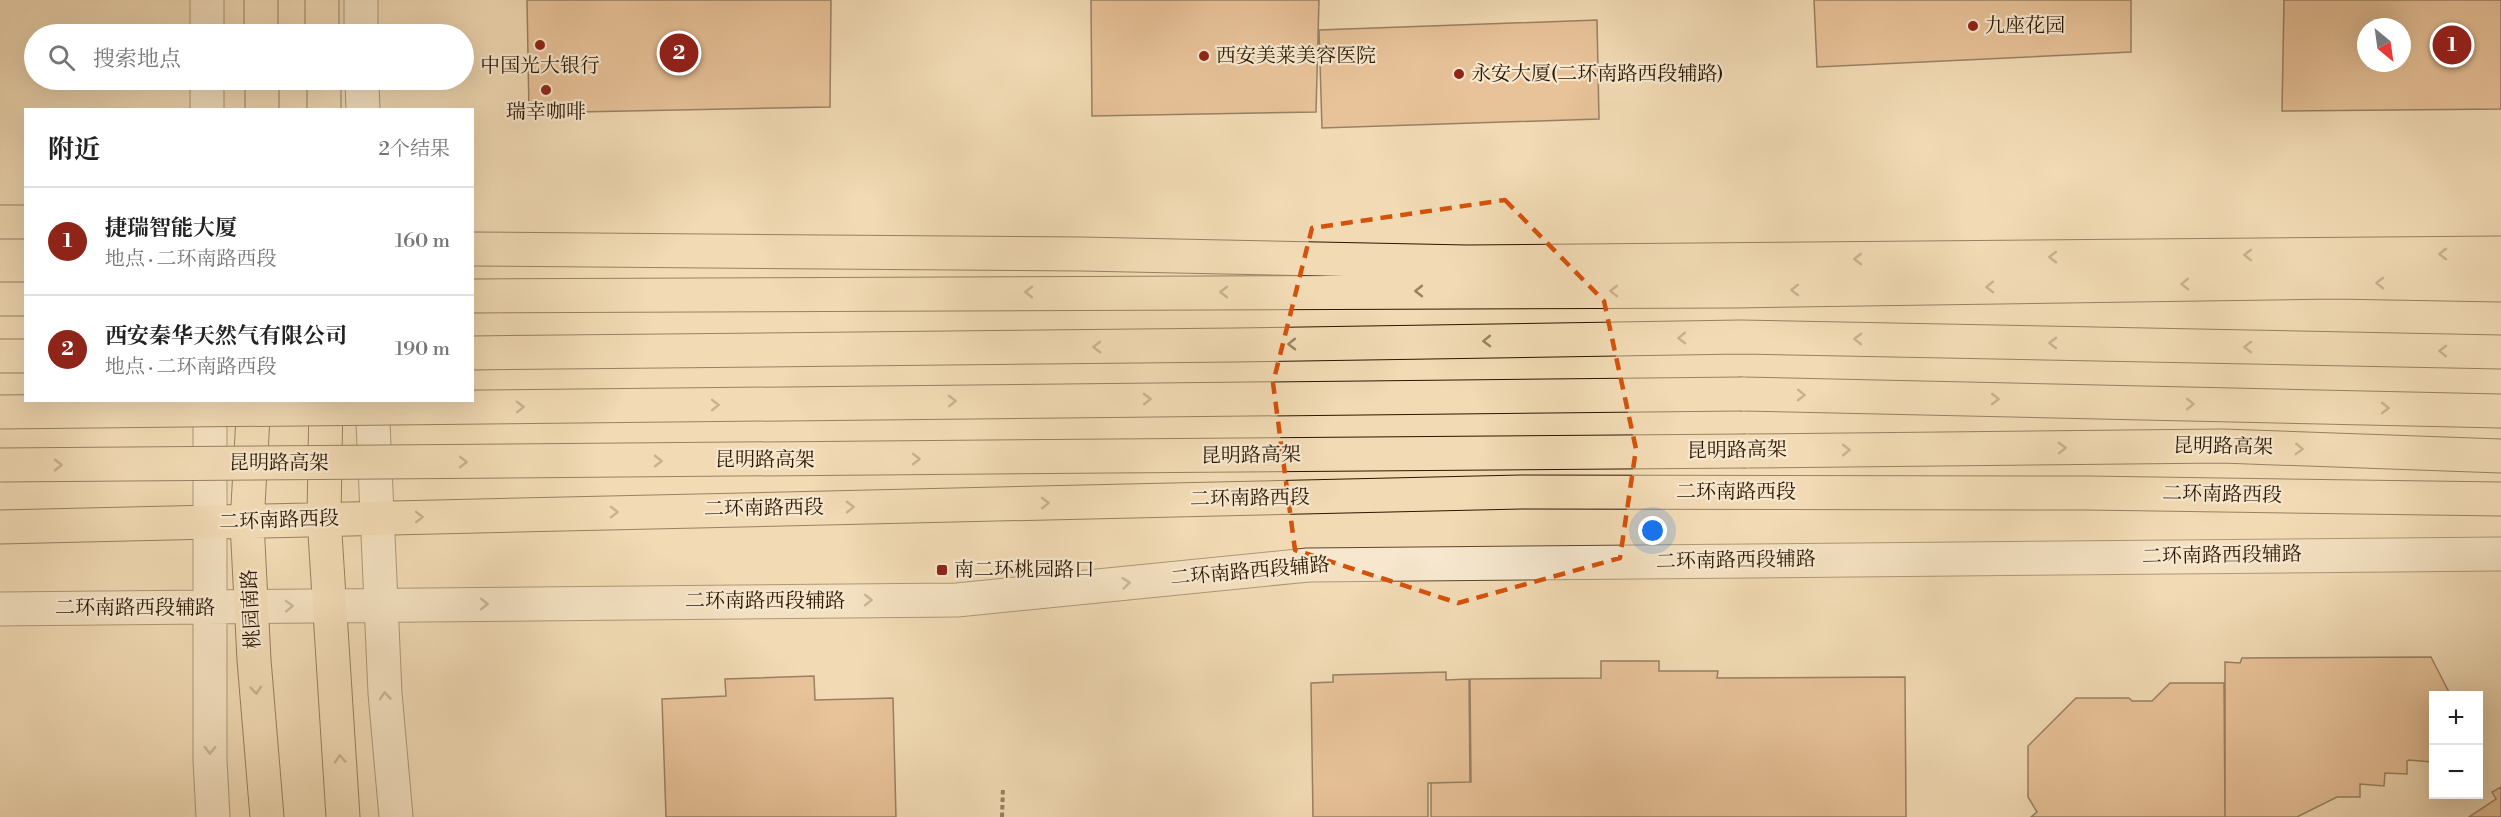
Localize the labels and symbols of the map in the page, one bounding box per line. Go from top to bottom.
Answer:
place label: 九座花园 [1985,14,2065,39]
north arrow [2357,18,2411,72]
marker: 九座花园 [1966,19,1980,33]
pin: 1 [2432,22,2472,68]
pin: 2 [660,31,698,76]
marker: 中国光大银行 [533,38,547,52]
place label: 西安美莱美容医院 [1216,44,1376,69]
marker: 西安美莱美容医院 [1197,49,1211,63]
place label: 中国光大银行 [480,54,600,79]
place label: 永安大厦(二环南路西段辅路) [1471,62,1723,87]
marker: 永安大厦(二环南路西段辅路) [1452,67,1466,81]
marker: 瑞幸咖啡 [539,83,553,97]
place label: 瑞幸咖啡 [506,100,586,125]
one-way arrow [2438,247,2447,260]
one-way arrow [2243,249,2252,261]
one-way arrow [2048,251,2057,263]
one-way arrow [1853,253,1862,265]
one-way arrow [2375,277,2384,289]
one-way arrow [2180,278,2189,290]
one-way arrow [1985,281,1994,293]
one-way arrow [1790,284,1799,296]
one-way arrow [1414,285,1423,297]
one-way arrow [1609,285,1618,297]
one-way arrow [1024,286,1033,298]
one-way arrow [1219,286,1228,298]
one-way arrow [1678,331,1687,344]
one-way arrow [1853,333,1862,345]
one-way arrow [1483,335,1492,347]
one-way arrow [2048,337,2057,349]
one-way arrow [1288,338,1297,350]
one-way arrow [1093,341,1102,353]
one-way arrow [2243,341,2252,353]
one-way arrow [2438,345,2447,357]
one-way arrow [1796,389,1805,401]
one-way arrow [1143,393,1152,405]
one-way arrow [1991,393,2000,406]
one-way arrow [948,395,957,408]
one-way arrow [711,398,720,411]
one-way arrow [2186,398,2195,410]
one-way arrow [516,401,525,413]
one-way arrow [2381,402,2390,414]
street label: 昆明路高架 [2173,434,2273,460]
street label: 昆明路高架 [1687,438,1787,464]
one-way arrow [2058,442,2067,454]
one-way arrow [2294,442,2303,455]
street label: 昆明路高架 [1201,443,1301,469]
one-way arrow [1842,444,1851,456]
street label: 昆明路高架 [715,448,815,473]
street label: 昆明路高架 [229,451,329,476]
one-way arrow [912,453,921,465]
one-way arrow [654,455,663,467]
one-way arrow [459,456,468,468]
one-way arrow [54,459,63,471]
street label: 二环南路西段 [1676,480,1796,505]
street label: 二环南路西段 [2162,481,2282,509]
street label: 二环南路西段 [1190,485,1310,513]
street label: 二环南路西段 [704,495,824,523]
one-way arrow [1041,497,1050,509]
one-way arrow [846,501,855,514]
street label: 二环南路西段 [219,506,339,536]
one-way arrow [609,506,618,519]
one-way arrow [414,510,423,523]
your location [1638,516,1667,545]
street label: 二环南路西段辅路 [2142,542,2302,570]
street label: 二环南路西段辅路 [1656,547,1816,575]
street label: 二环南路西段辅路 [1169,553,1331,591]
place label: 南二环桃园路口 [954,558,1094,583]
marker: 南二环桃园路口 [935,563,949,577]
street label: 桃园南路 [237,568,267,650]
one-way arrow [1121,577,1130,590]
street label: 二环南路西段辅路 [685,589,845,614]
one-way arrow [864,594,873,607]
street label: 二环南路西段辅路 [55,596,215,621]
one-way arrow [480,598,489,610]
one-way arrow [285,600,294,613]
one-way arrow [250,685,263,694]
one-way arrow [379,691,392,700]
one-way arrow [204,745,216,754]
one-way arrow [333,754,346,763]

